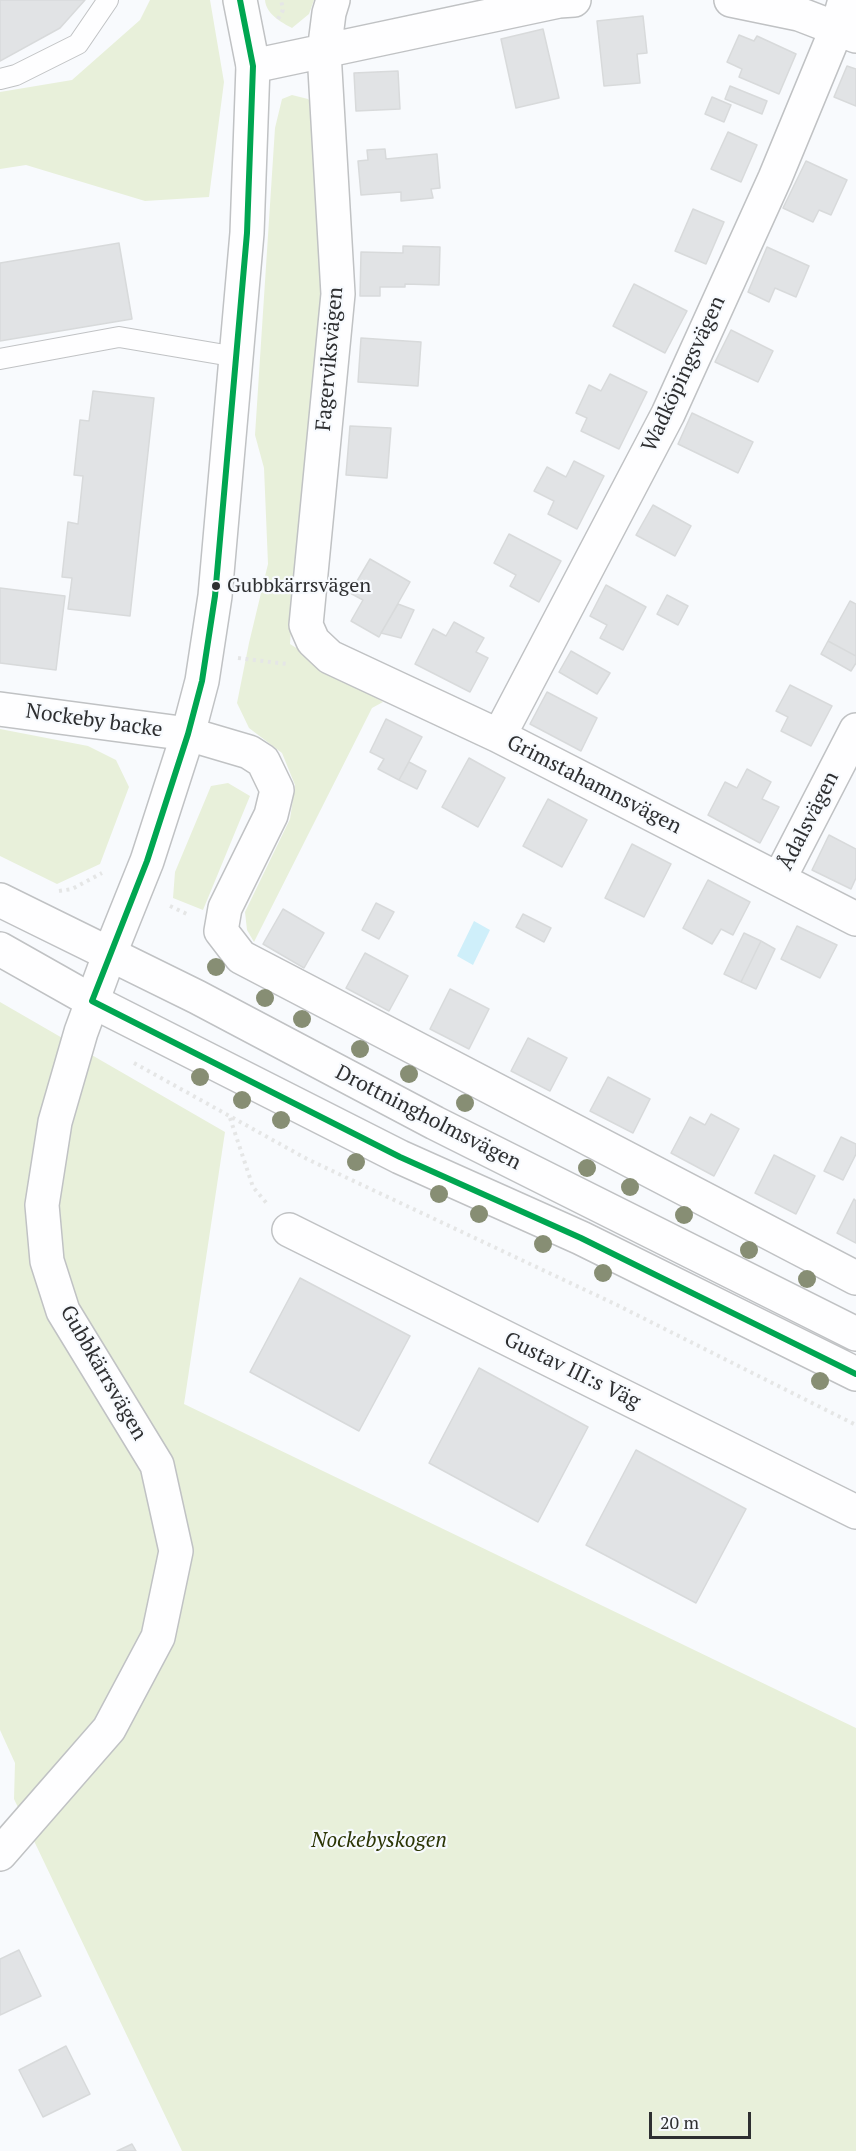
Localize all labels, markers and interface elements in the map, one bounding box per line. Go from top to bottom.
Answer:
street label: Fagerviksvägen [311,286,349,432]
street label: Wadköpingsvägen [637,292,731,456]
place label: Gubbkärrsvägen [227,574,371,598]
marker: Gubbkärrsvägen [210,580,222,592]
street label: Nockeby backe [24,699,164,743]
street label: Grimstahamnsvägen [503,730,685,840]
street label: Ådalsvägen [773,767,845,875]
street label: Drottningholmsvägen [331,1060,525,1176]
street label: Gubbkärrsvägen [54,1301,152,1445]
street label: Gustav III:s Väg [500,1327,644,1415]
park label: Nockebyskogen [311,1828,447,1854]
scale bar [652,2100,754,2138]
text: 20 m [660,2110,699,2134]

